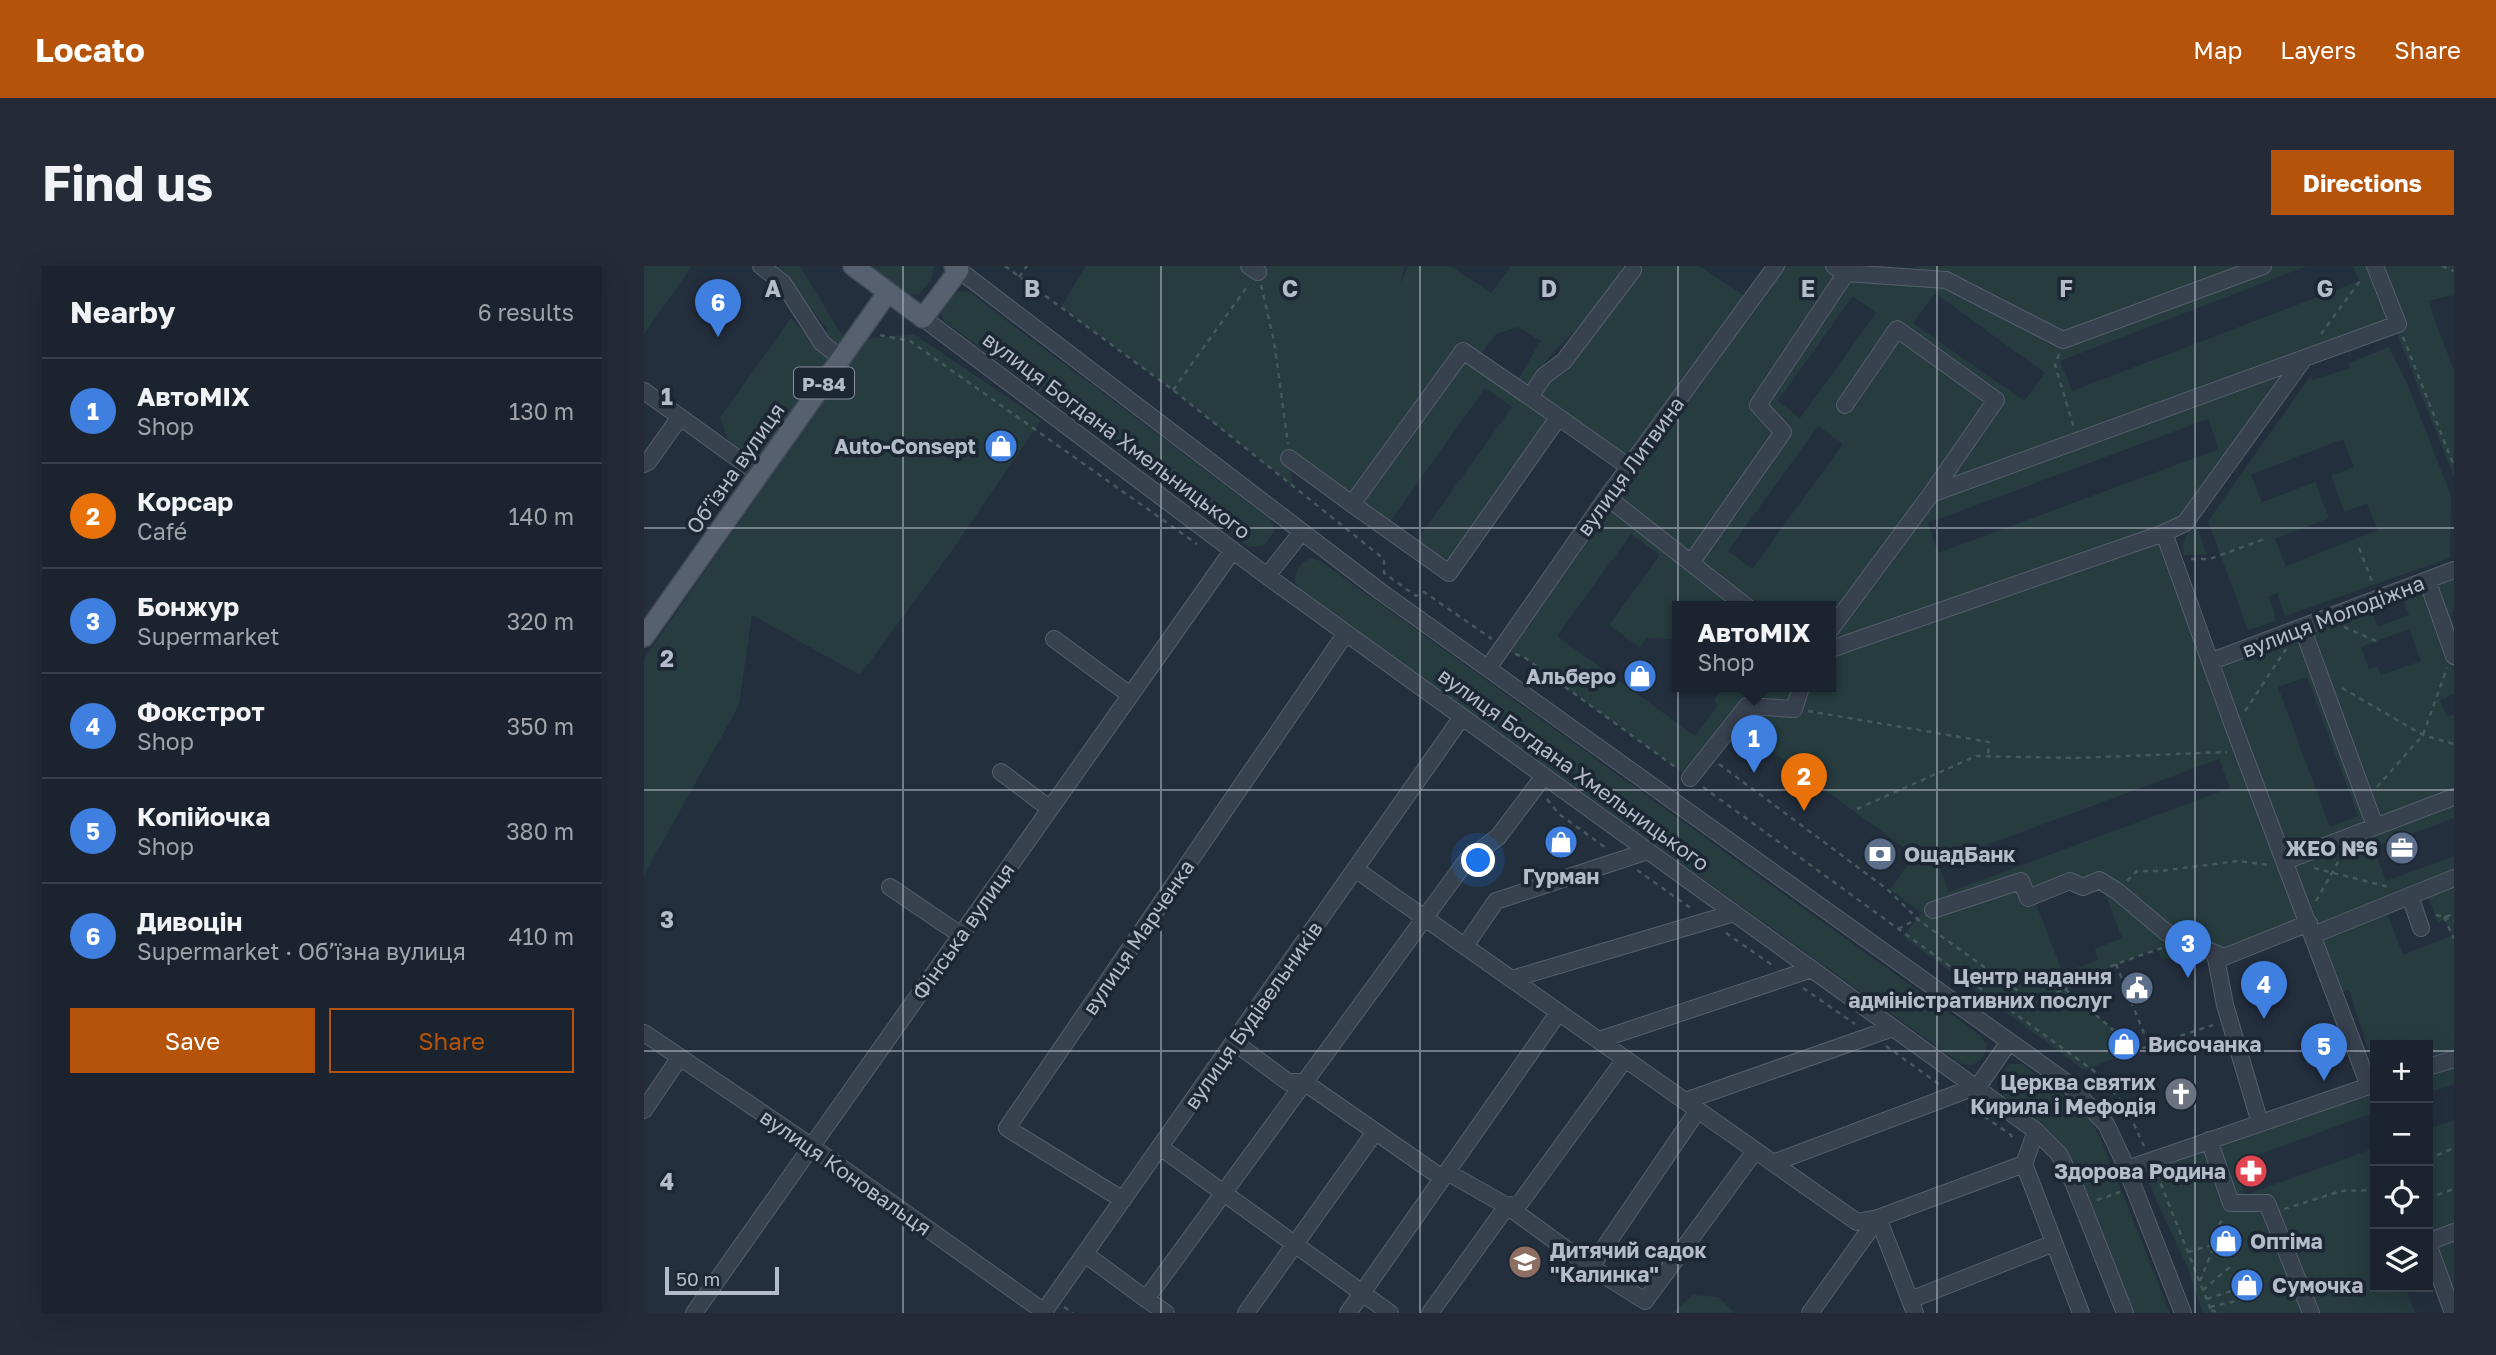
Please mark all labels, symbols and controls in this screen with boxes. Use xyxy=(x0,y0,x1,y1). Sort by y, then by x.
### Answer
text: Locato xyxy=(35,30,145,69)
text: Map xyxy=(2193,35,2242,64)
text: Layers xyxy=(2280,35,2356,64)
text: Share xyxy=(2394,35,2461,64)
button: Directions xyxy=(2271,150,2454,215)
text: Find us xyxy=(42,153,213,212)
text: A xyxy=(765,274,782,302)
text: B xyxy=(1024,274,1040,302)
text: C xyxy=(1282,274,1298,302)
text: D xyxy=(1541,274,1557,302)
text: E xyxy=(1801,274,1815,302)
text: F xyxy=(2059,274,2073,302)
text: G xyxy=(2317,274,2333,302)
pin: 6 xyxy=(695,279,741,337)
text: Nearby xyxy=(70,294,175,330)
text: 6 results xyxy=(478,298,574,326)
street label: вулиця Богдана Хмельницького xyxy=(978,326,1256,544)
road number: Р-84 xyxy=(794,368,854,398)
text: АвтоMIX xyxy=(137,381,250,412)
text: 1 xyxy=(661,382,673,410)
street label: вулиця Литвина xyxy=(1571,391,1689,541)
text: 1 xyxy=(87,397,99,425)
text: 130 m xyxy=(509,397,574,425)
street label: Обʼїзна вулиця xyxy=(680,398,790,538)
text: Shop xyxy=(137,412,194,440)
shop icon: Auto-Consept xyxy=(982,427,1020,465)
place label: Auto-Consept xyxy=(834,433,976,459)
text: Корсар xyxy=(137,486,233,517)
text: 2 xyxy=(86,502,100,530)
text: 140 m xyxy=(508,502,574,530)
text: Café xyxy=(137,517,187,545)
street label: вулиця Молодіжна xyxy=(2238,569,2428,663)
text: Бонжур xyxy=(137,591,239,622)
popup xyxy=(1672,601,1836,692)
text: 3 xyxy=(86,607,100,635)
text: 320 m xyxy=(507,607,574,635)
text: АвтоMIX xyxy=(1698,617,1810,648)
text: Supermarket xyxy=(137,622,280,650)
text: 2 xyxy=(660,644,674,672)
text: Shop xyxy=(1698,648,1754,676)
shop icon: Альберо xyxy=(1621,657,1659,695)
street label: вулиця Богдана Хмельницького xyxy=(1433,662,1715,876)
place label: Альберо xyxy=(1526,663,1616,689)
text: Фокстрот xyxy=(137,696,265,727)
text: 4 xyxy=(86,712,100,740)
text: 350 m xyxy=(507,712,574,740)
pin: 1 xyxy=(1731,715,1777,773)
text: Shop xyxy=(137,727,194,755)
pin: 2 xyxy=(1781,753,1827,811)
text: Копійочка xyxy=(137,801,270,832)
text: 5 xyxy=(86,817,100,845)
text: 380 m xyxy=(506,817,574,845)
shop icon: Гурман xyxy=(1542,823,1580,861)
office icon: ЖЕО №6 xyxy=(2383,829,2421,867)
text: Shop xyxy=(137,832,194,860)
bank icon: ОщадБанк xyxy=(1861,835,1899,873)
place label: ЖЕО №6 xyxy=(2286,835,2378,861)
place label: ОщадБанк xyxy=(1904,841,2016,867)
your location xyxy=(1461,843,1495,877)
street label: вулиця Марченка xyxy=(1076,854,1200,1020)
street label: Фінська вулиця xyxy=(906,858,1020,1004)
place label: Гурман xyxy=(1523,863,1599,889)
text: 3 xyxy=(660,905,674,933)
text: Дивоцін xyxy=(137,906,242,937)
street label: вулиця Будівельників xyxy=(1178,916,1328,1114)
pin: 3 xyxy=(2165,920,2211,978)
text: 6 xyxy=(86,922,100,950)
text: 410 m xyxy=(508,922,574,950)
text: Supermarket · Обʼїзна вулиця xyxy=(137,937,466,965)
pin: 4 xyxy=(2241,961,2287,1019)
place label: Центр надання адміністративних послуг xyxy=(1848,963,2112,1013)
public building icon: Центр надання адміністративних послуг xyxy=(2118,969,2156,1007)
button: Save xyxy=(70,1008,315,1073)
button: Share xyxy=(329,1008,574,1073)
pin: 5 xyxy=(2301,1023,2347,1081)
shop icon: Височанка xyxy=(2105,1025,2143,1063)
place label: Височанка xyxy=(2148,1031,2262,1057)
map controls xyxy=(2370,1040,2433,1292)
button: + xyxy=(2370,1040,2433,1103)
place label: Церква святих Кирила і Мефодія xyxy=(1970,1069,2156,1119)
church icon: Церква святих Кирила і Мефодія xyxy=(2162,1075,2200,1113)
street label: вулиця Коновальця xyxy=(755,1103,937,1241)
button: − xyxy=(2370,1103,2433,1166)
pharmacy icon: Здорова Родина xyxy=(2232,1152,2270,1190)
place label: Здорова Родина xyxy=(2054,1158,2226,1184)
button: locate xyxy=(2370,1166,2433,1229)
text: 4 xyxy=(660,1167,674,1195)
shop icon: Оптіма xyxy=(2207,1222,2245,1260)
place label: Оптіма xyxy=(2250,1228,2323,1254)
button: layers xyxy=(2370,1229,2433,1292)
place label: Дитячий садок "Калинка" xyxy=(1550,1237,1707,1287)
school or university icon: Дитячий садок "Калинка" xyxy=(1506,1243,1544,1281)
scale bar xyxy=(665,1264,779,1296)
shop icon: Сумочка xyxy=(2228,1266,2266,1304)
text: 50 m xyxy=(676,1267,720,1290)
place label: Сумочка xyxy=(2272,1272,2363,1298)

